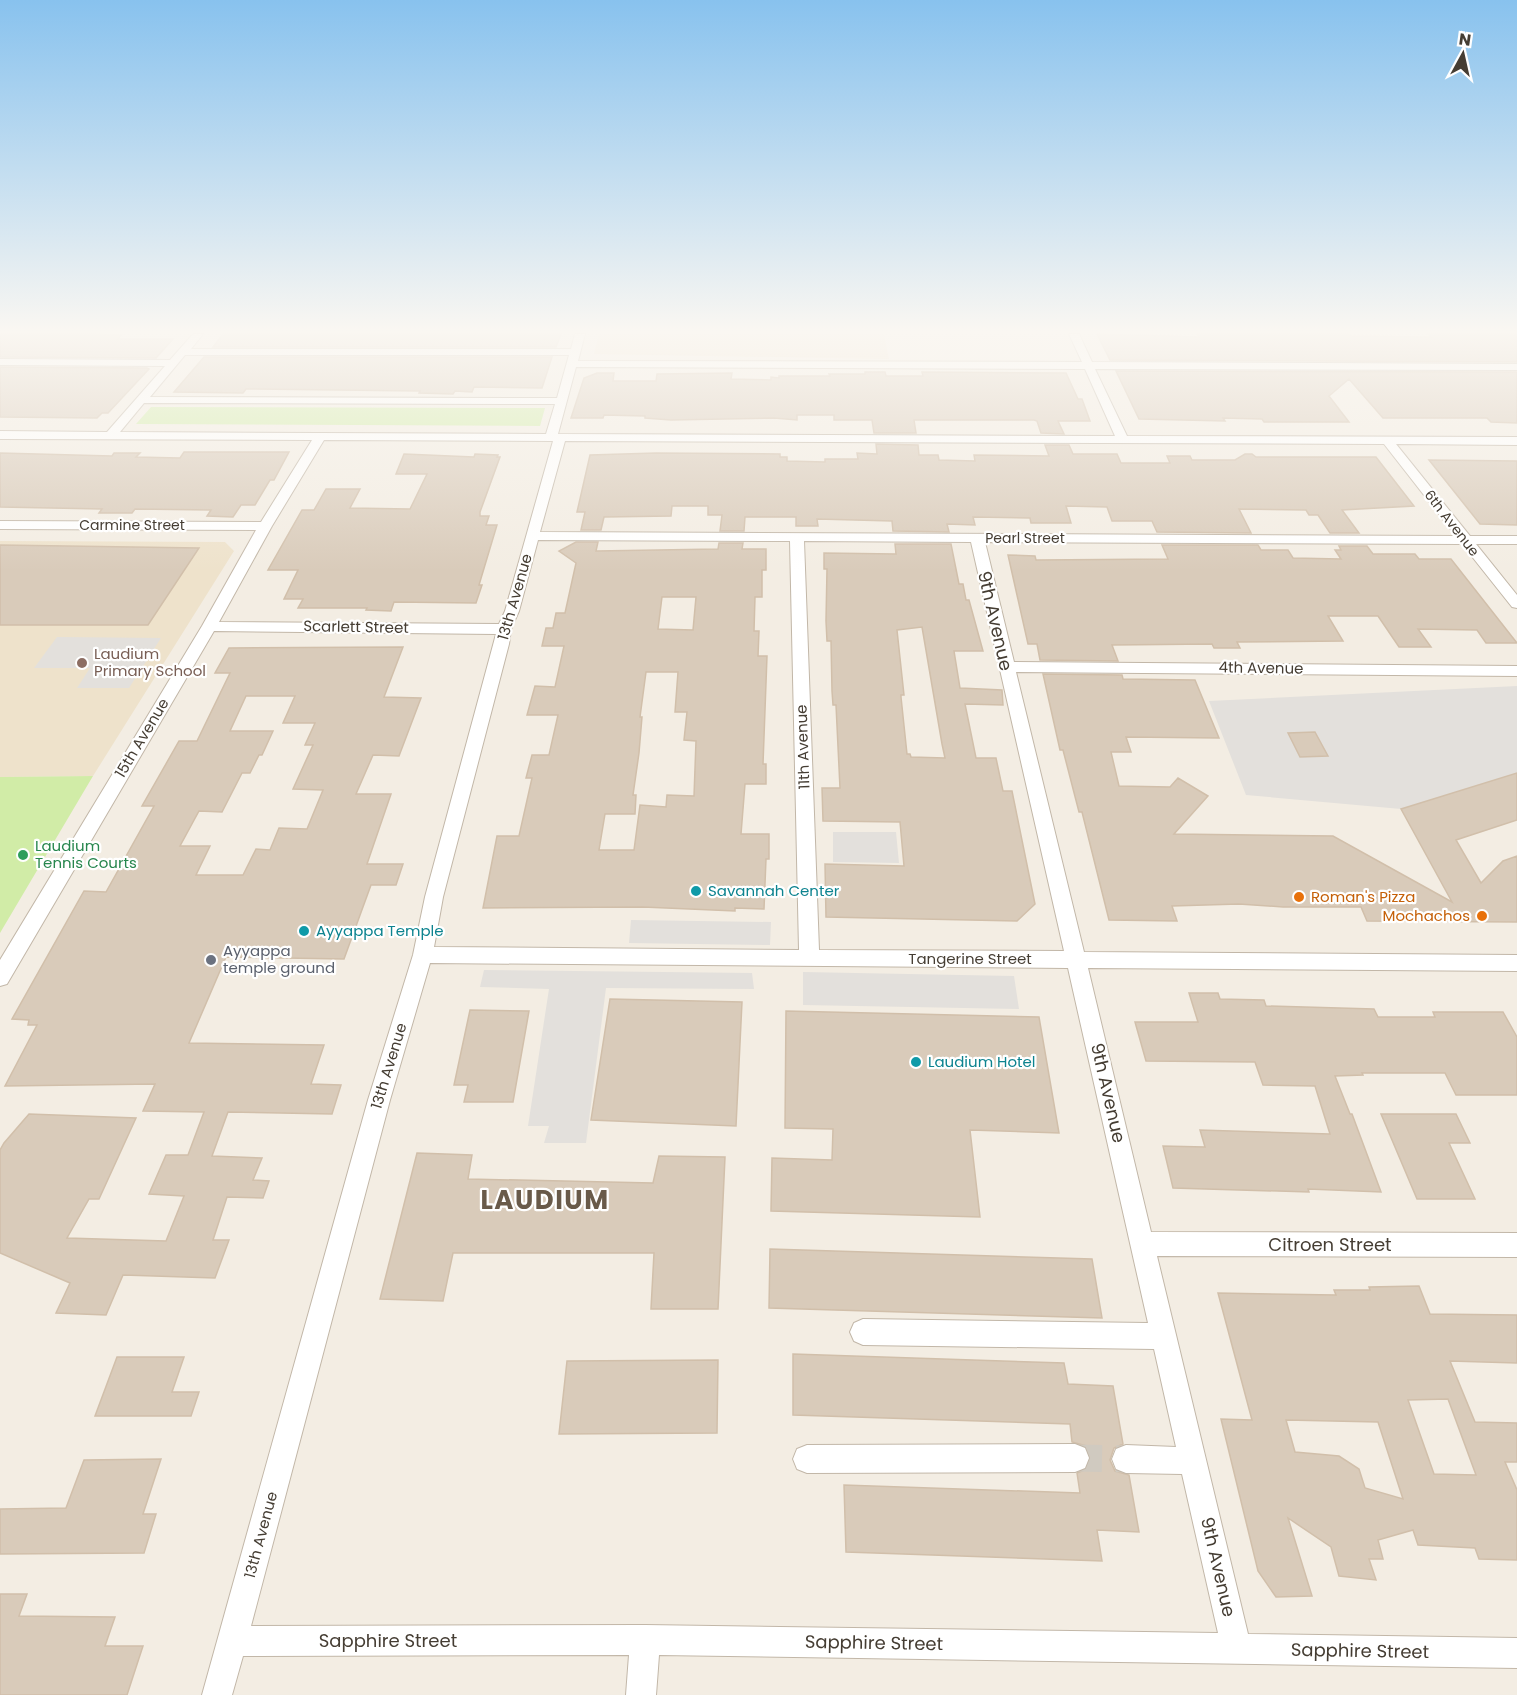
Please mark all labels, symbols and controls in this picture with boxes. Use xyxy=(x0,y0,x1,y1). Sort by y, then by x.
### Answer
north arrow xyxy=(1433,24,1493,84)
text: N xyxy=(1457,27,1473,52)
street label: 6th Avenue xyxy=(1420,486,1484,561)
street label: Carmine Street xyxy=(79,515,185,535)
street label: Pearl Street xyxy=(985,528,1065,548)
street label: 13th Avenue xyxy=(492,551,537,643)
street label: 9th Avenue xyxy=(972,568,1019,673)
street label: Scarlett Street xyxy=(303,615,409,638)
place label: Laudium Primary School xyxy=(94,643,206,681)
marker: Laudium Primary School xyxy=(75,656,89,670)
street label: 4th Avenue xyxy=(1218,656,1304,679)
street label: 15th Avenue xyxy=(109,694,174,782)
street label: 11th Avenue xyxy=(791,704,814,790)
place label: Laudium Tennis Courts xyxy=(35,835,137,873)
marker: Laudium Tennis Courts xyxy=(16,848,30,862)
place label: Savannah Center xyxy=(708,880,840,901)
marker: Savannah Center xyxy=(689,884,703,898)
place label: Roman's Pizza xyxy=(1311,886,1415,907)
marker: Roman's Pizza xyxy=(1292,890,1306,904)
place label: Mochachos xyxy=(1383,905,1470,926)
marker: Mochachos xyxy=(1475,909,1489,923)
place label: Ayyappa Temple xyxy=(316,920,444,941)
marker: Ayyappa Temple xyxy=(297,924,311,938)
place label: Ayyappa temple ground xyxy=(223,940,335,978)
street label: Tangerine Street xyxy=(908,948,1032,969)
marker: Ayyappa temple ground xyxy=(204,953,218,967)
street label: 13th Avenue xyxy=(365,1020,412,1111)
street label: 9th Avenue xyxy=(1085,1040,1132,1145)
place label: Laudium Hotel xyxy=(928,1051,1036,1072)
marker: Laudium Hotel xyxy=(909,1055,923,1069)
district label: LAUDIUM xyxy=(480,1182,610,1218)
street label: Citroen Street xyxy=(1268,1232,1392,1257)
street label: 13th Avenue xyxy=(239,1489,282,1581)
street label: 9th Avenue xyxy=(1195,1514,1242,1619)
street label: Sapphire Street xyxy=(319,1628,457,1653)
street label: Sapphire Street xyxy=(805,1629,943,1656)
street label: Sapphire Street xyxy=(1291,1637,1429,1664)

